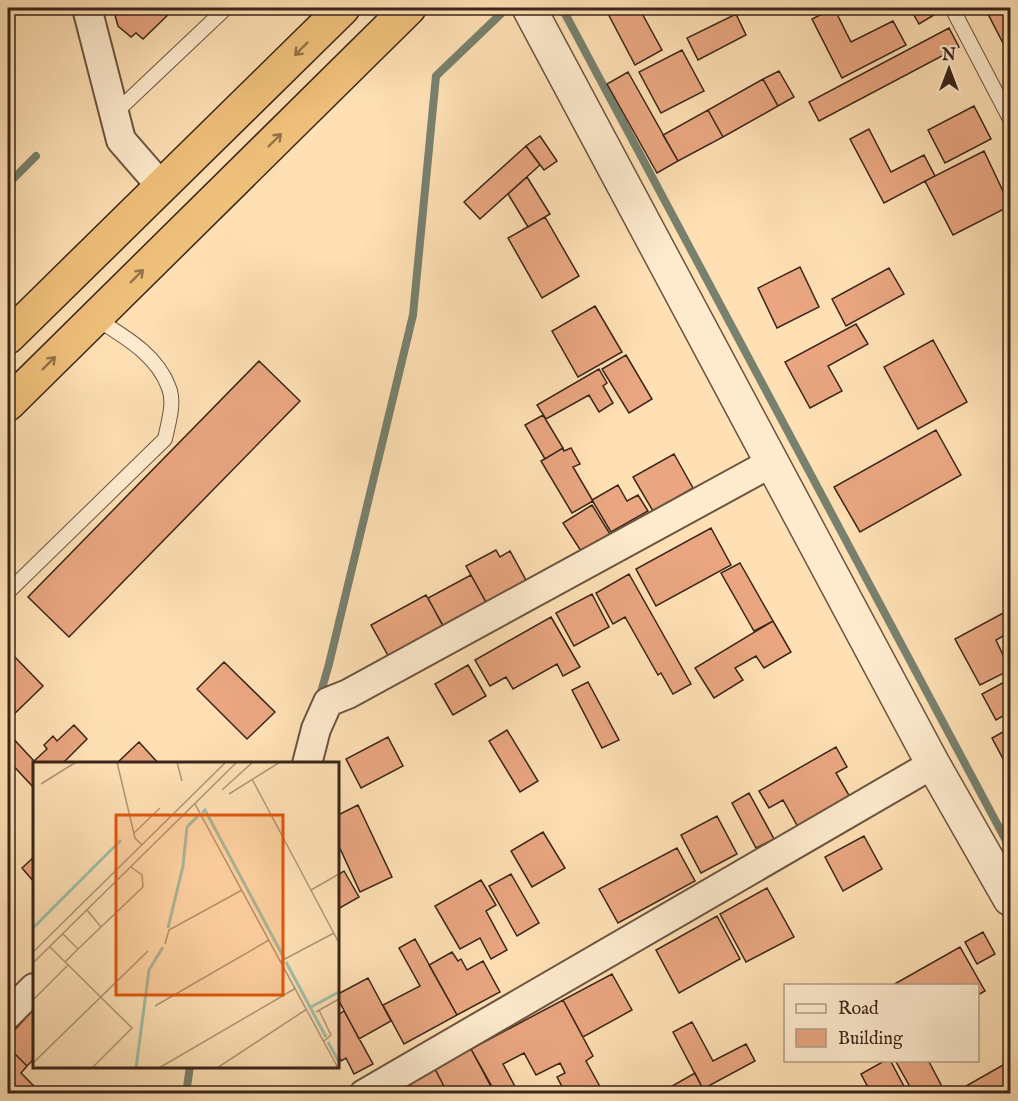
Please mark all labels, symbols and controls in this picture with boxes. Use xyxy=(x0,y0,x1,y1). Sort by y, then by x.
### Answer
north arrow xyxy=(919,39,979,99)
one-way arrow xyxy=(293,41,308,56)
text: N xyxy=(941,46,956,66)
one-way arrow xyxy=(268,132,283,147)
one-way arrow xyxy=(129,269,144,284)
one-way arrow xyxy=(42,355,57,370)
inset map xyxy=(33,762,339,1068)
legend xyxy=(784,984,979,1062)
text: Road xyxy=(838,998,879,1021)
text: Building xyxy=(838,1028,903,1051)

